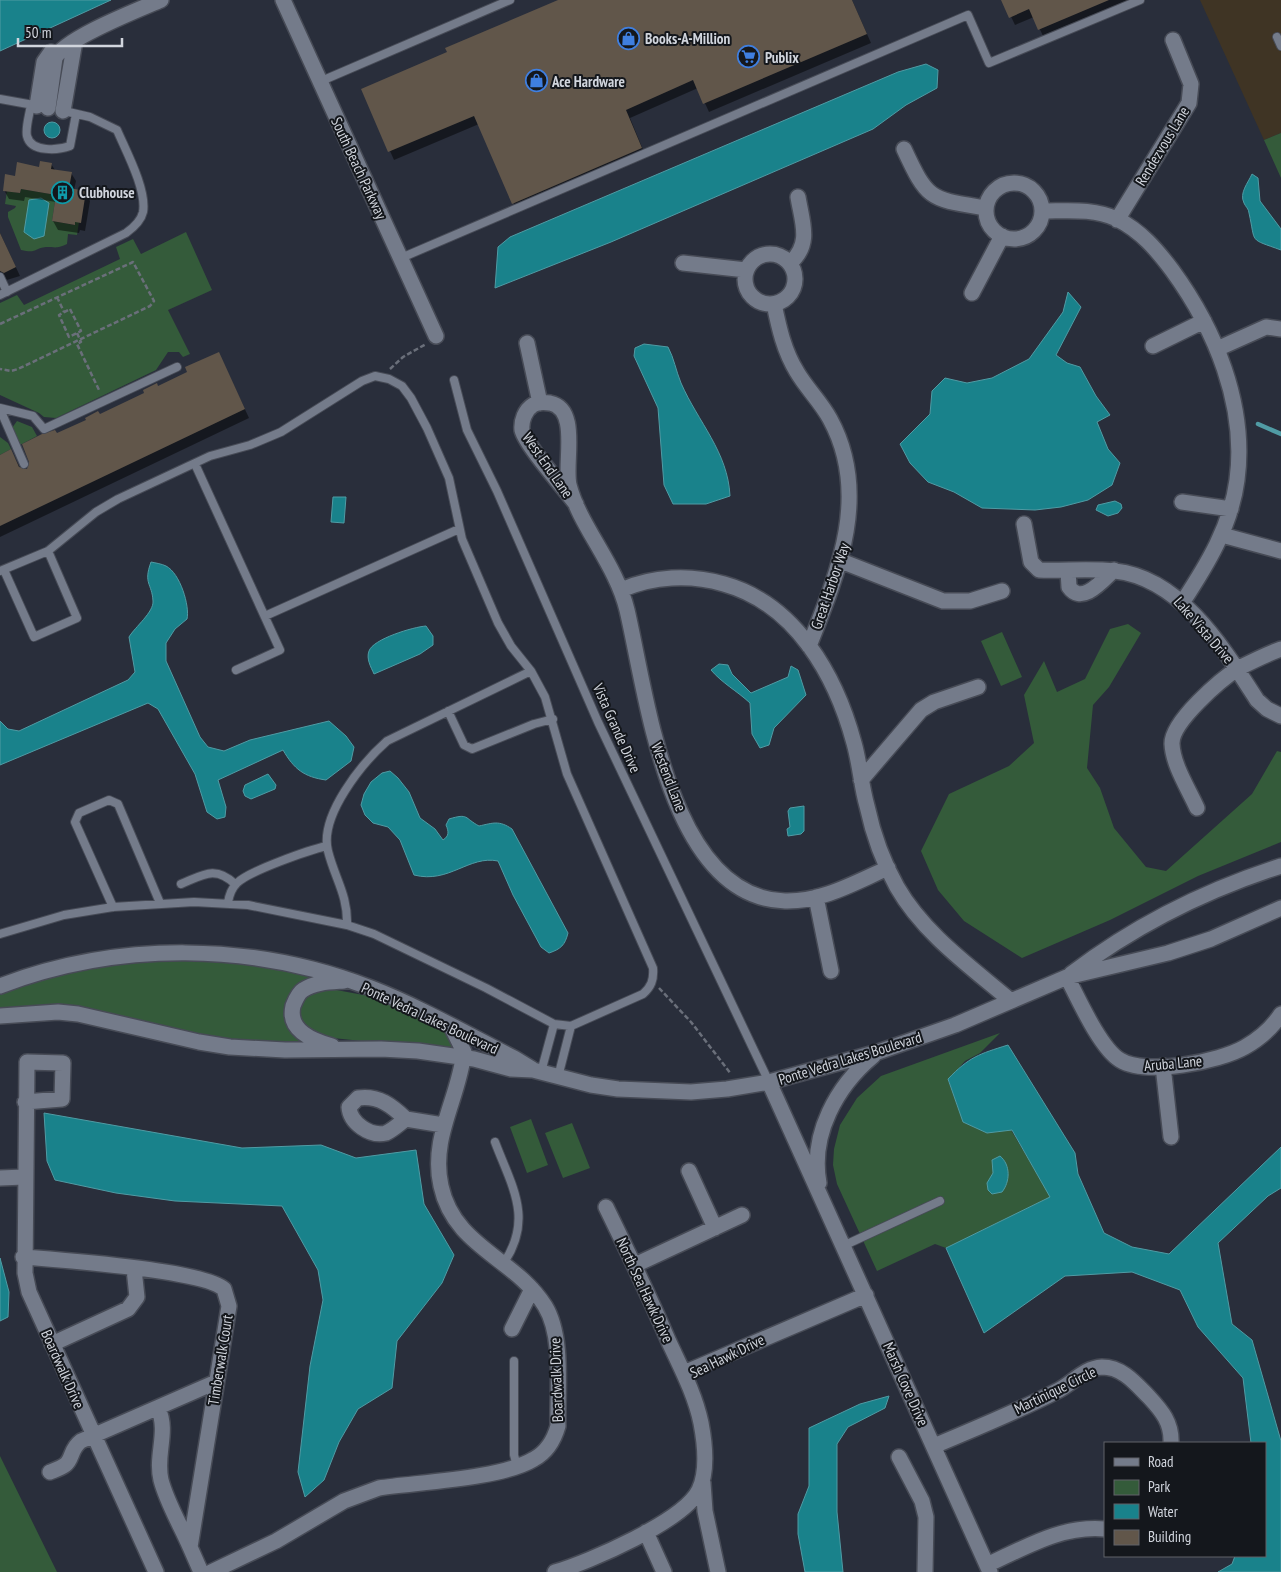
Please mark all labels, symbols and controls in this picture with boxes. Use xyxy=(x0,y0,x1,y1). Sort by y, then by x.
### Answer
scale bar xyxy=(18,15,121,47)
text: 50 m xyxy=(25,23,51,42)
shop icon: Books-A-Million xyxy=(617,26,641,50)
place label: Books-A-Million xyxy=(645,29,730,48)
supermarket icon: Publix xyxy=(737,45,761,69)
place label: Publix xyxy=(765,48,799,67)
shop icon: Ace Hardware xyxy=(524,69,548,93)
place label: Ace Hardware xyxy=(551,72,625,91)
street label: Rendezvous Lane xyxy=(1131,103,1193,189)
street label: South Beach Parkway xyxy=(327,114,391,222)
building icon: Clubhouse xyxy=(51,180,75,204)
place label: Clubhouse xyxy=(79,183,135,202)
street label: West End Lane xyxy=(519,429,577,501)
street label: Great Harbor Way xyxy=(806,540,854,632)
street label: Lake Vista Drive xyxy=(1170,593,1238,667)
street label: Vista Grande Drive xyxy=(588,679,645,776)
street label: Westend Lane xyxy=(647,740,691,814)
street label: Ponte Vedra Lakes Boulevard xyxy=(359,978,501,1058)
street label: Ponte Vedra Lakes Boulevard xyxy=(776,1027,924,1089)
street label: Aruba Lane xyxy=(1143,1051,1203,1075)
street label: North Sea Hawk Drive xyxy=(612,1235,678,1345)
street label: Timberwalk Court xyxy=(203,1313,237,1407)
street label: Boardwalk Drive xyxy=(37,1327,89,1411)
street label: Sea Hawk Drive xyxy=(687,1330,767,1382)
street label: Boardwalk Drive xyxy=(545,1337,567,1423)
street label: Marsh Cove Drive xyxy=(879,1339,933,1429)
street label: Martinique Circle xyxy=(1011,1362,1099,1418)
legend xyxy=(1104,1442,1266,1557)
text: Road xyxy=(1148,1452,1174,1471)
text: Park xyxy=(1148,1477,1170,1496)
text: Water xyxy=(1148,1502,1179,1521)
text: Building xyxy=(1148,1527,1191,1546)

